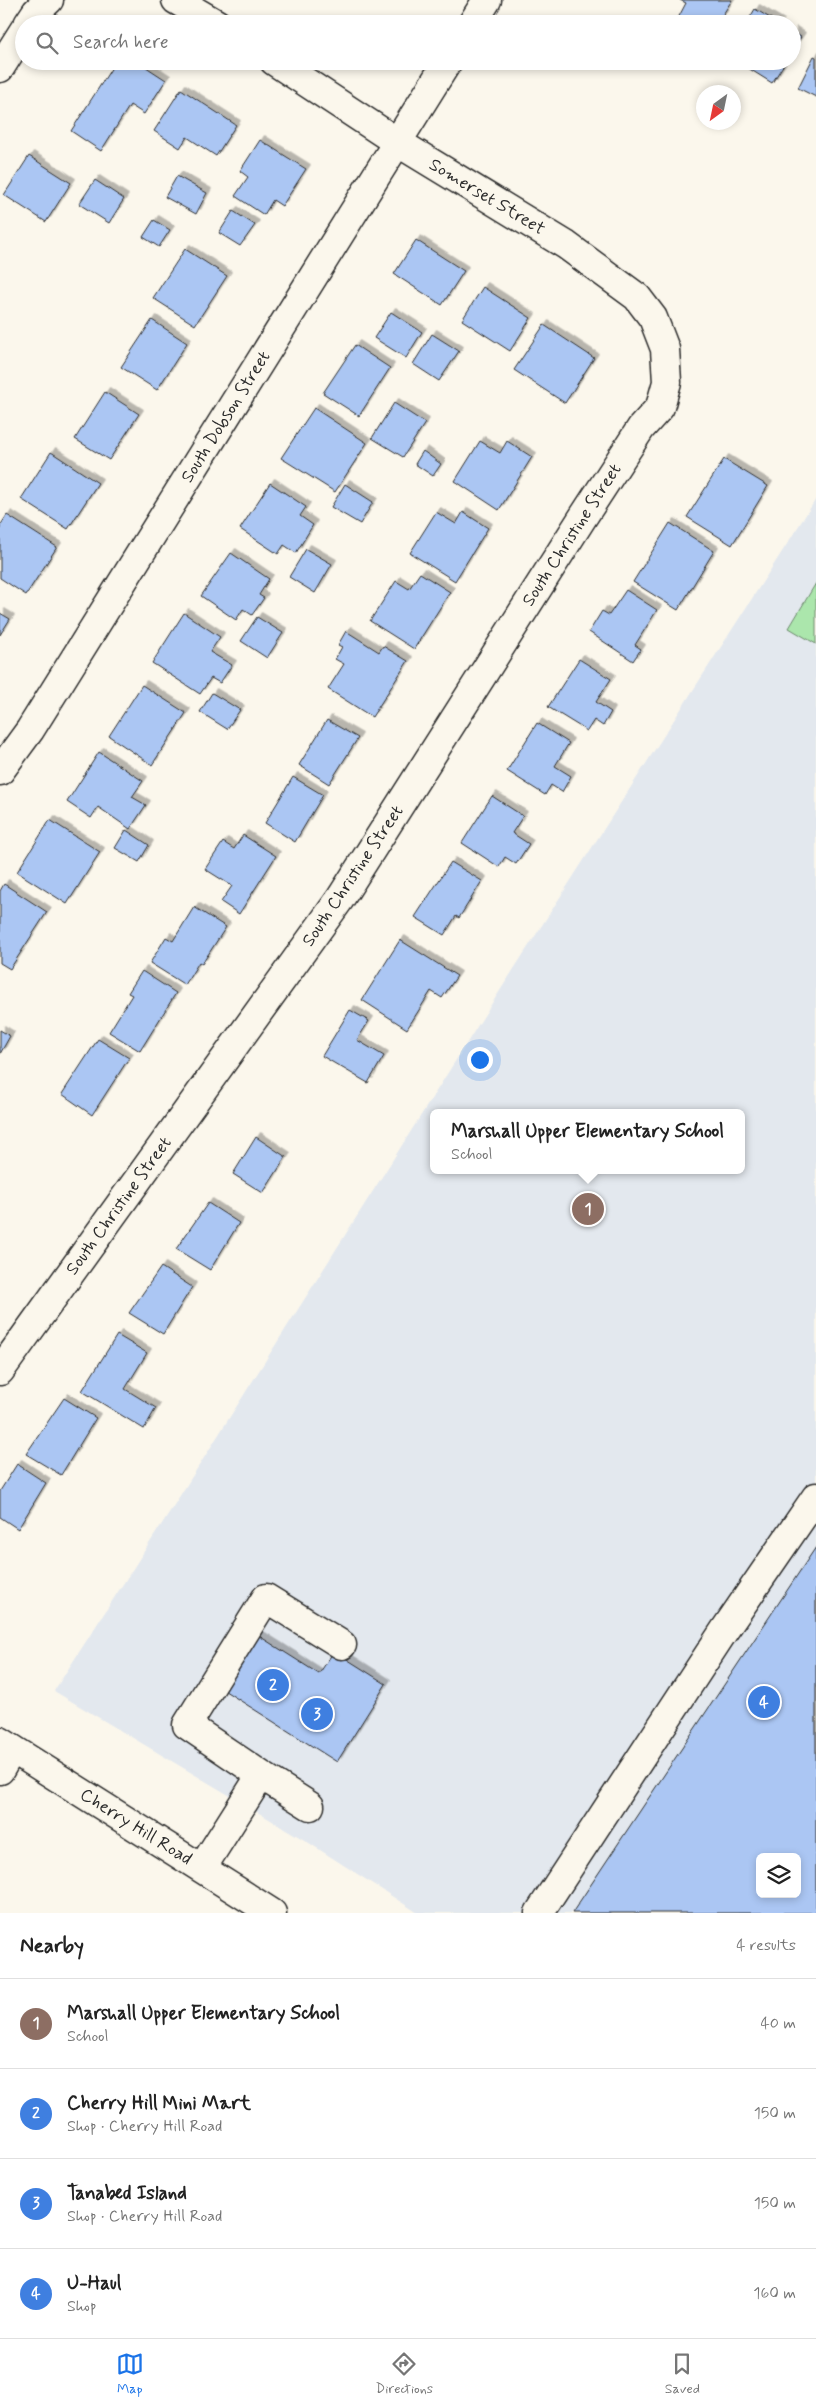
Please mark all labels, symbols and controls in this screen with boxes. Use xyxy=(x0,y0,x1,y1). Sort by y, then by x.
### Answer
search box xyxy=(15,15,801,70)
icon: search xyxy=(33,29,61,57)
text: Search here xyxy=(73,30,169,55)
north arrow xyxy=(696,85,741,130)
street label: Somerset Street xyxy=(424,153,550,241)
street label: South Dobson Street xyxy=(176,346,276,488)
street label: South Christine Street xyxy=(517,459,627,611)
street label: South Christine Street xyxy=(297,800,409,951)
your location xyxy=(467,1047,493,1073)
popup xyxy=(430,1109,745,1174)
text: Marshall Upper Elementary School xyxy=(451,1119,724,1144)
street label: South Christine Street xyxy=(61,1132,178,1280)
text: School xyxy=(451,1144,492,1165)
pin: 1 xyxy=(572,1190,604,1228)
pin: 2 xyxy=(257,1666,289,1704)
pin: 4 xyxy=(748,1683,780,1721)
pin: 3 xyxy=(301,1695,333,1733)
street label: Cherry Hill Road xyxy=(75,1783,197,1871)
map controls xyxy=(756,1853,801,1898)
button: layers xyxy=(756,1853,801,1898)
text: Nearby xyxy=(20,1932,84,1960)
text: 4 results xyxy=(736,1935,796,1956)
text: Marshall Upper Elementary School xyxy=(67,2001,340,2026)
text: 1 xyxy=(32,2013,40,2034)
text: 40 m xyxy=(760,2013,796,2034)
text: School xyxy=(67,2026,108,2047)
text: Cherry Hill Mini Mart xyxy=(67,2091,251,2116)
text: 2 xyxy=(32,2103,40,2124)
text: 150 m xyxy=(754,2103,796,2124)
text: Shop · Cherry Hill Road xyxy=(67,2116,222,2137)
text: Tanabed Island xyxy=(67,2181,187,2206)
text: 3 xyxy=(32,2193,40,2214)
text: 150 m xyxy=(754,2193,796,2214)
text: Shop · Cherry Hill Road xyxy=(67,2206,222,2227)
text: U-Haul xyxy=(67,2271,121,2296)
text: 4 xyxy=(31,2283,41,2304)
text: 160 m xyxy=(753,2283,796,2304)
text: Shop xyxy=(67,2296,96,2317)
tab: Map xyxy=(116,2350,144,2398)
tab: Directions xyxy=(376,2350,433,2398)
tab: Saved xyxy=(665,2350,700,2398)

